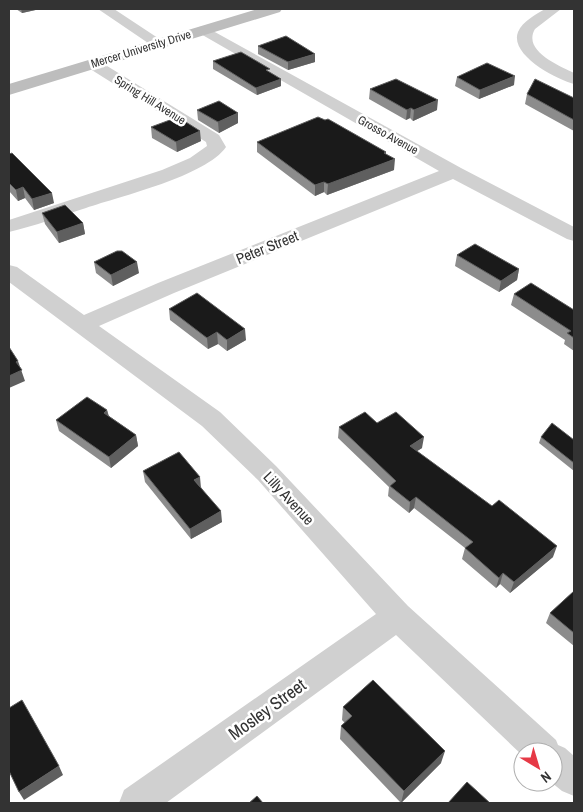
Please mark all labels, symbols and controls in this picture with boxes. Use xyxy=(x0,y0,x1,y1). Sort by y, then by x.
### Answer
street label: Mercer University Drive xyxy=(89,26,193,72)
street label: Spring Hill Avenue xyxy=(111,72,189,128)
street label: Grosso Avenue xyxy=(355,112,421,158)
street label: Peter Street xyxy=(233,225,302,269)
street label: Lilly Avenue xyxy=(259,467,319,529)
street label: Mosley Street xyxy=(223,672,311,746)
north arrow xyxy=(513,742,563,792)
text: N xyxy=(537,768,555,787)

